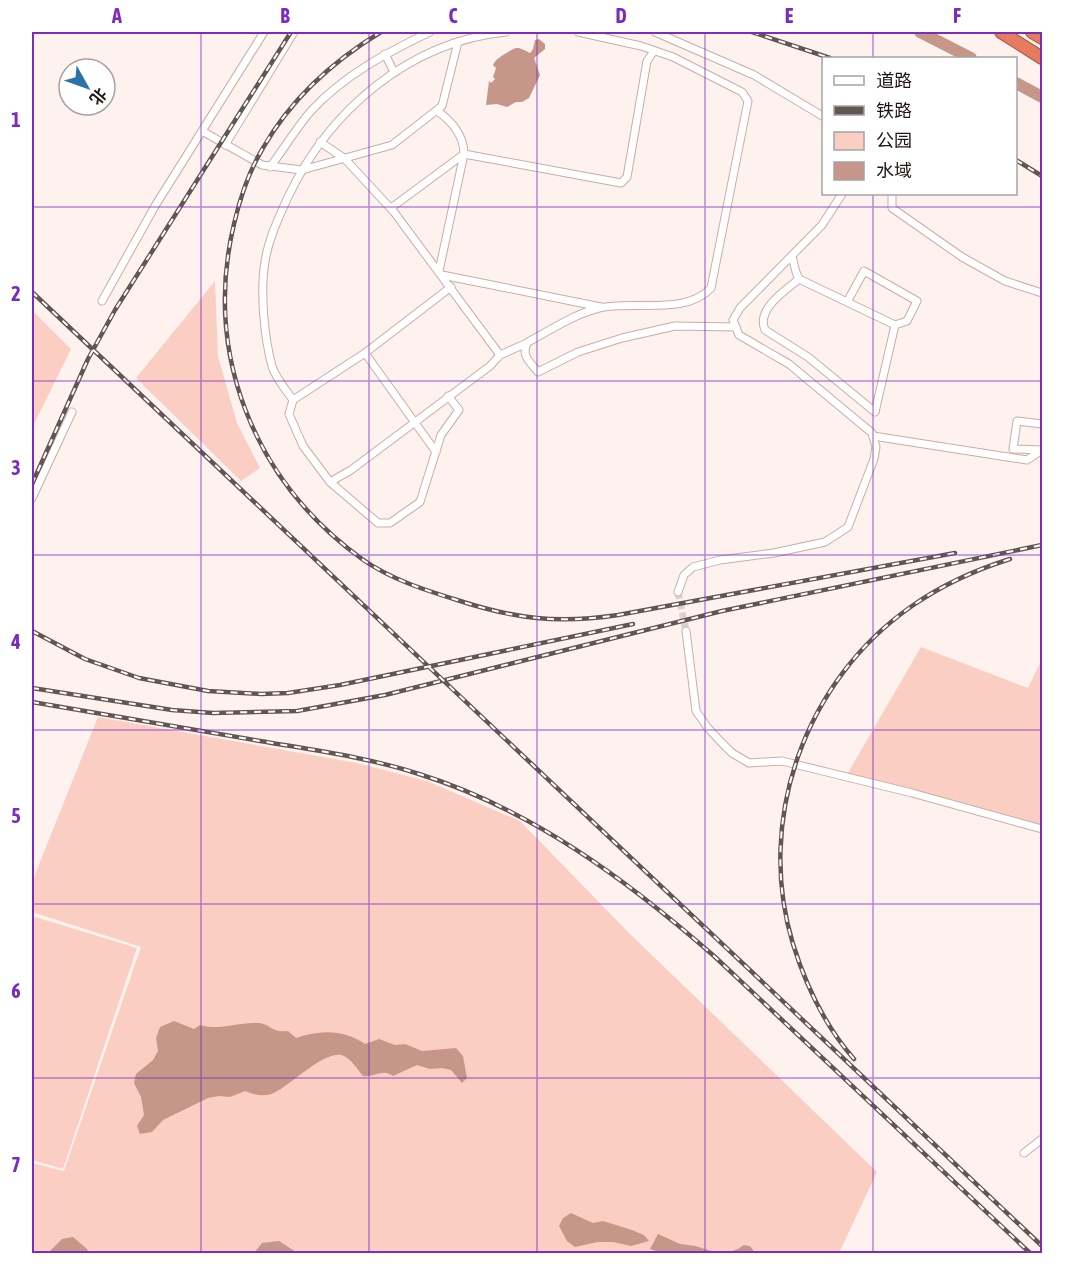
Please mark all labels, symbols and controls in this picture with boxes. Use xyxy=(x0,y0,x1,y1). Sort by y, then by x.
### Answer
text: A xyxy=(111,4,122,27)
text: B xyxy=(280,4,290,27)
text: C xyxy=(449,4,458,27)
text: D xyxy=(615,4,627,27)
text: E xyxy=(785,4,794,27)
text: F xyxy=(953,4,961,27)
north arrow xyxy=(57,57,117,117)
legend xyxy=(822,57,1017,195)
text: 道路 xyxy=(876,70,912,91)
text: 北 xyxy=(86,85,111,109)
text: 铁路 xyxy=(876,100,912,121)
text: 1 xyxy=(11,108,21,131)
text: 公园 xyxy=(876,130,912,151)
text: 水域 xyxy=(876,160,912,181)
text: 2 xyxy=(11,282,21,305)
text: 3 xyxy=(11,456,21,479)
text: 4 xyxy=(10,630,21,653)
text: 5 xyxy=(11,804,21,827)
text: 6 xyxy=(11,979,21,1002)
text: 7 xyxy=(11,1153,21,1176)

